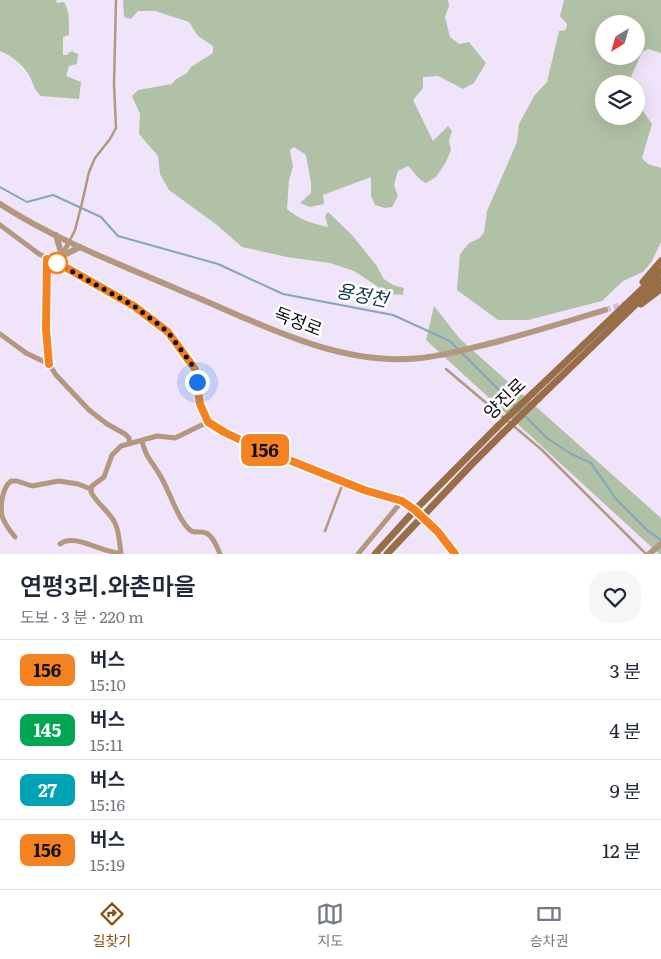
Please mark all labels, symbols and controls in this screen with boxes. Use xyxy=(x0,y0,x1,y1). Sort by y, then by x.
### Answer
north arrow xyxy=(595,15,645,65)
map controls xyxy=(595,15,645,125)
button: layers xyxy=(595,75,645,125)
unlabelled marker xyxy=(46,252,68,274)
water label: 용정천 xyxy=(334,275,392,313)
street label: 독정로 xyxy=(271,299,327,342)
your location xyxy=(185,370,210,395)
street label: 양진로 xyxy=(477,371,531,425)
line badge: 156 xyxy=(236,434,294,466)
text: 156 xyxy=(251,436,279,463)
text: 연평3리.와촌마을 xyxy=(20,567,196,602)
button: heart xyxy=(589,571,641,623)
text: 도보 · 3 분 · 220 m xyxy=(20,604,144,628)
text: 버스 xyxy=(90,644,125,672)
text: 156 xyxy=(34,656,61,683)
text: 3 분 xyxy=(609,656,641,684)
text: 15:10 xyxy=(90,672,126,696)
text: 버스 xyxy=(90,704,125,732)
text: 145 xyxy=(34,716,61,743)
text: 4 분 xyxy=(609,716,641,744)
text: 15:11 xyxy=(90,732,123,756)
text: 버스 xyxy=(90,764,125,792)
text: 27 xyxy=(38,776,57,803)
text: 9 분 xyxy=(610,776,641,804)
text: 15:16 xyxy=(90,792,125,816)
text: 버스 xyxy=(90,824,125,852)
text: 156 xyxy=(34,836,61,863)
text: 12 분 xyxy=(602,836,641,864)
text: 15:19 xyxy=(90,852,125,876)
tab: 길찾기 xyxy=(93,900,131,950)
tab: 지도 xyxy=(316,900,344,950)
tab: 승차권 xyxy=(530,900,568,950)

